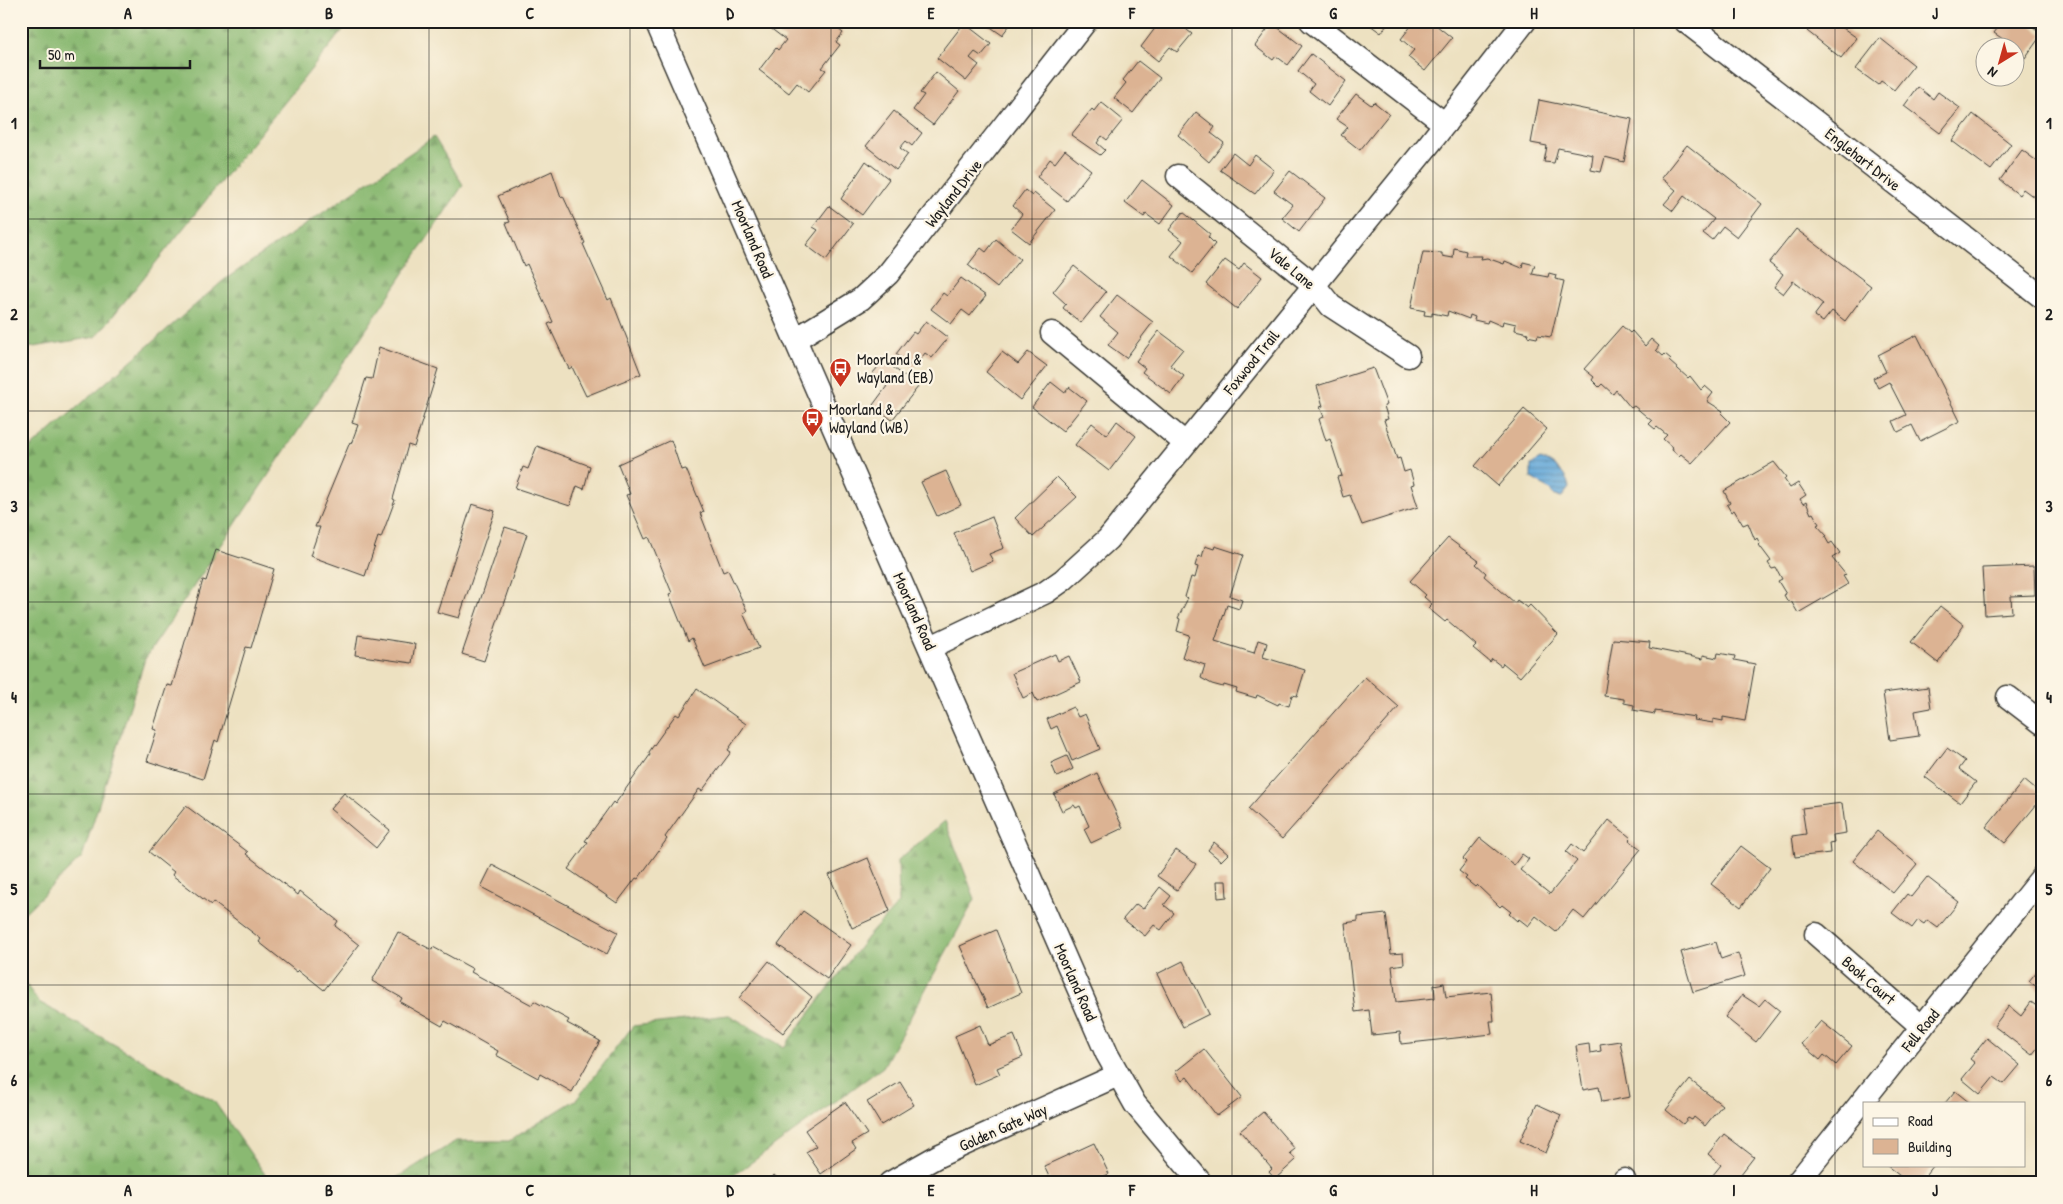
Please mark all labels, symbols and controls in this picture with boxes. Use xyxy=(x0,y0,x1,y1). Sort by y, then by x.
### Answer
text: A xyxy=(124,2,132,24)
text: B xyxy=(325,2,333,24)
text: C xyxy=(526,2,535,24)
text: D xyxy=(726,2,734,24)
text: E xyxy=(927,2,935,24)
text: F xyxy=(1128,2,1136,24)
text: G xyxy=(1329,2,1337,24)
text: H xyxy=(1530,2,1538,24)
text: I xyxy=(1732,2,1736,24)
text: J xyxy=(1932,2,1938,24)
scale bar xyxy=(40,38,190,70)
north arrow xyxy=(1976,38,2026,88)
text: 50 m xyxy=(48,44,75,65)
text: N xyxy=(1983,63,2001,83)
text: 1 xyxy=(11,112,17,134)
text: 1 xyxy=(2046,112,2052,134)
street label: Englehart Drive xyxy=(1821,122,1906,196)
street label: Wayland Drive xyxy=(919,154,987,232)
street label: Moorland Road xyxy=(727,197,779,281)
street label: Vale Lane xyxy=(1264,242,1321,295)
text: 2 xyxy=(10,303,18,325)
text: 2 xyxy=(2045,303,2053,325)
street label: Foxwood Trail xyxy=(1217,324,1284,400)
place label: Moorland & Wayland (EB) xyxy=(857,348,934,388)
bus stop icon: Moorland & Wayland (EB) xyxy=(829,356,853,387)
place label: Moorland & Wayland (WB) xyxy=(829,398,909,438)
bus stop icon: Moorland & Wayland (WB) xyxy=(801,406,825,437)
text: 3 xyxy=(10,495,18,517)
text: 3 xyxy=(2045,495,2053,517)
street label: Moorland Road xyxy=(888,569,942,653)
text: 4 xyxy=(11,686,17,708)
text: 4 xyxy=(2046,686,2052,708)
text: 5 xyxy=(11,878,18,900)
text: 5 xyxy=(2046,878,2053,900)
street label: Moorland Road xyxy=(1049,940,1103,1024)
street label: Book Court xyxy=(1837,951,1901,1010)
street label: Fell Road xyxy=(1895,1004,1944,1057)
text: 6 xyxy=(11,1069,18,1091)
text: 6 xyxy=(2046,1069,2053,1091)
street label: Golden Gate Way xyxy=(955,1098,1051,1156)
legend xyxy=(1863,1102,2026,1166)
text: Road xyxy=(1908,1110,1933,1131)
text: Building xyxy=(1908,1136,1952,1157)
text: A xyxy=(124,1179,132,1201)
text: B xyxy=(325,1179,333,1201)
text: C xyxy=(526,1179,535,1201)
text: D xyxy=(726,1179,734,1201)
text: E xyxy=(927,1179,935,1201)
text: F xyxy=(1128,1179,1136,1201)
text: G xyxy=(1329,1179,1337,1201)
text: H xyxy=(1530,1179,1538,1201)
text: I xyxy=(1732,1179,1736,1201)
text: J xyxy=(1932,1179,1938,1201)

